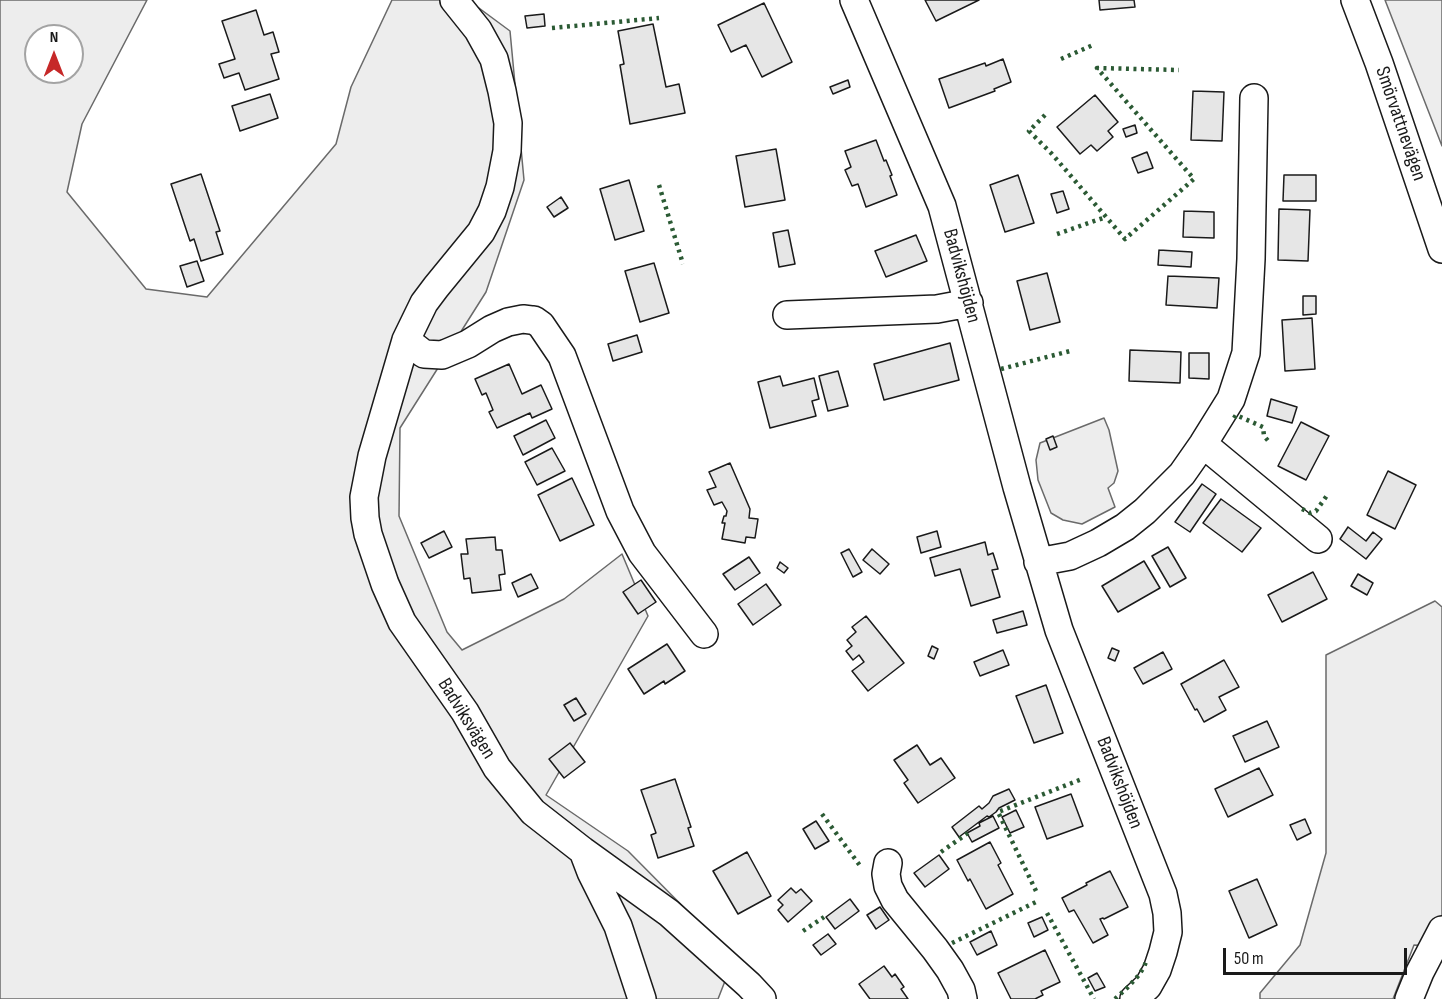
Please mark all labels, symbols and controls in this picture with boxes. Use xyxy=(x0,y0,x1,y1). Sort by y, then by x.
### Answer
north arrow xyxy=(24,24,84,84)
text: N xyxy=(50,28,58,47)
street label: Smörvattnevägen xyxy=(1369,64,1431,184)
street label: Badvikshöjden xyxy=(937,226,985,326)
street label: Badviksvägen xyxy=(432,674,500,764)
street label: Badvikshöjden xyxy=(1091,734,1147,832)
scale bar xyxy=(1226,936,1410,974)
text: 50 m xyxy=(1234,948,1264,969)

